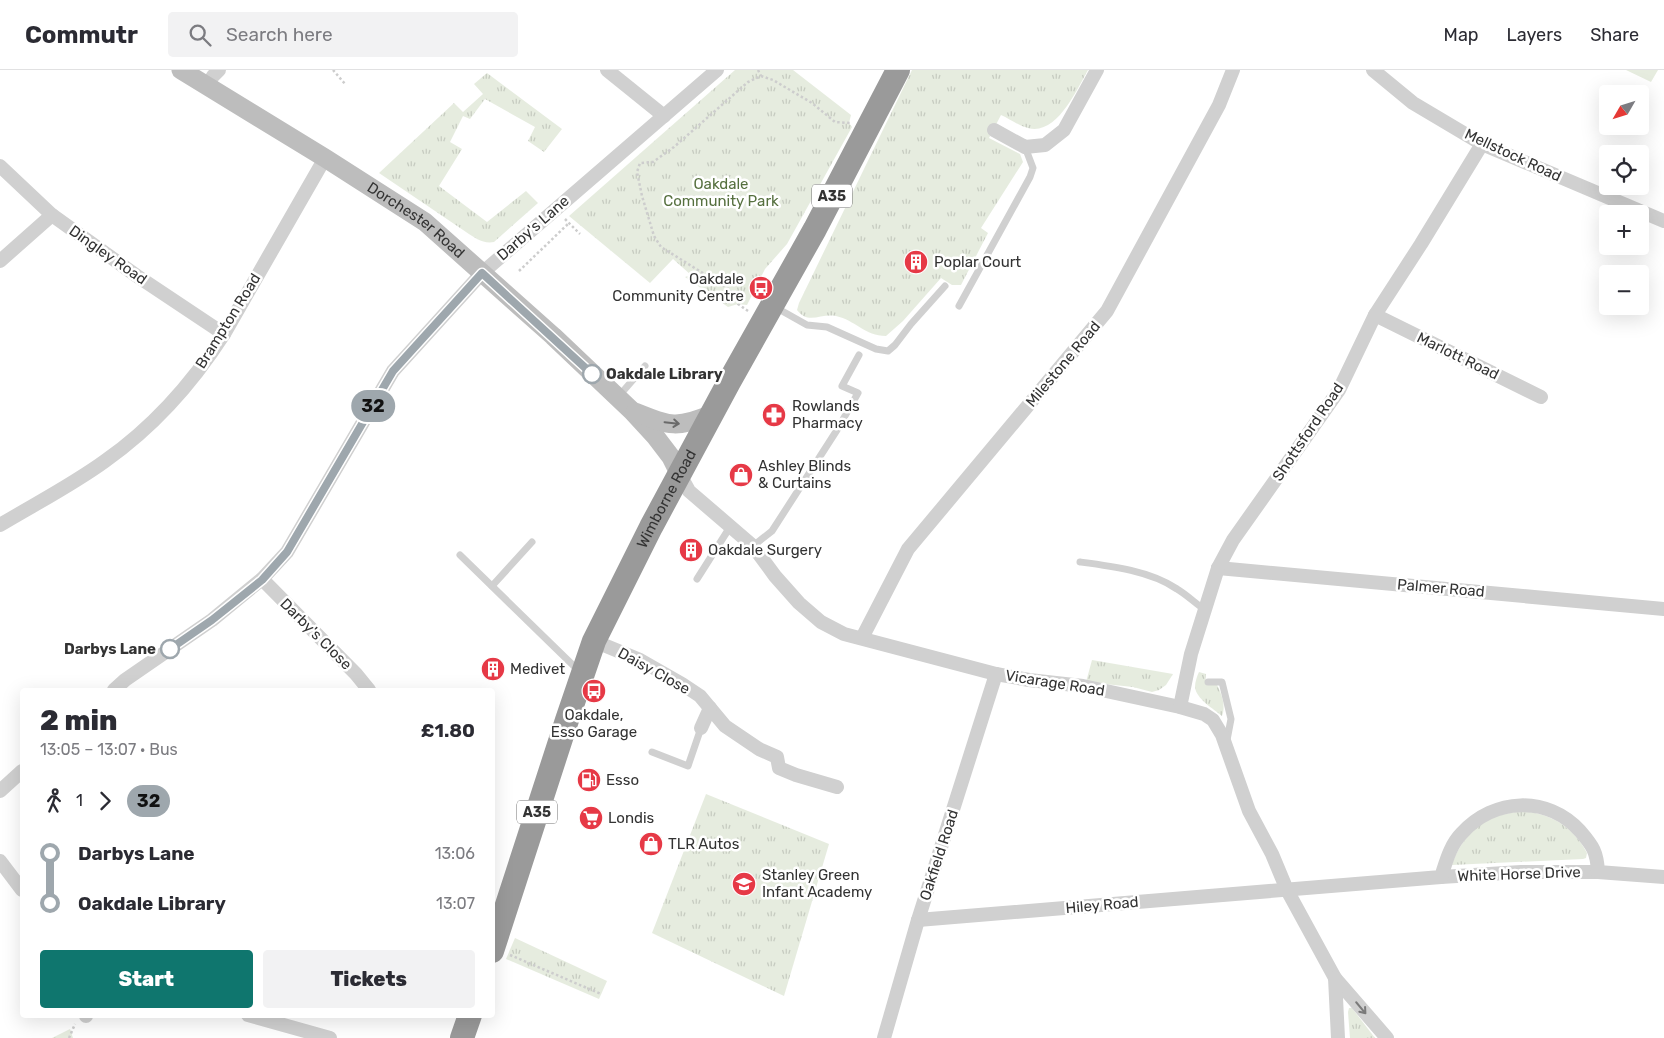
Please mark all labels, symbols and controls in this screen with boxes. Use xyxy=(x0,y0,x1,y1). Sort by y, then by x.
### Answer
search box xyxy=(168,12,518,57)
text: Commutr xyxy=(25,21,138,49)
icon: search xyxy=(186,21,214,49)
text: Search here xyxy=(226,23,333,46)
text: Map xyxy=(1444,24,1479,46)
text: Layers xyxy=(1507,24,1562,46)
text: Share xyxy=(1590,24,1639,46)
north arrow xyxy=(1599,85,1649,135)
map controls xyxy=(1599,85,1649,315)
street label: Mellstock Road xyxy=(1462,125,1564,185)
button: locate xyxy=(1599,145,1649,195)
park label: Oakdale Community Park xyxy=(663,175,779,210)
street label: Dorchester Road xyxy=(364,178,468,262)
road number: A35 xyxy=(812,184,852,208)
street label: Darby's Lane xyxy=(493,192,573,264)
button: + xyxy=(1599,205,1649,255)
street label: Dingley Road xyxy=(66,222,150,288)
building icon: Poplar Court xyxy=(903,249,929,275)
place label: Poplar Court xyxy=(934,253,1021,271)
button: − xyxy=(1599,265,1649,315)
street label: Brampton Road xyxy=(192,270,264,372)
place label: Oakdale Community Centre xyxy=(612,270,744,305)
bus stop icon: Oakdale Community Centre xyxy=(748,275,774,301)
street label: Milestone Road xyxy=(1022,317,1104,411)
street label: Marlott Road xyxy=(1414,328,1502,384)
marker: Oakdale Library xyxy=(582,364,602,384)
place label: Oakdale Library xyxy=(606,365,723,383)
street label: Shottsford Road xyxy=(1269,380,1347,484)
line badge: 32 xyxy=(350,390,396,422)
text: 32 xyxy=(361,395,385,417)
place label: Rowlands Pharmacy xyxy=(792,397,863,432)
pharmacy icon: Rowlands Pharmacy xyxy=(761,402,787,428)
one-way arrow xyxy=(664,418,680,428)
street label: Wimborne Road xyxy=(633,446,700,551)
place label: Ashley Blinds & Curtains xyxy=(758,457,851,492)
shop icon: Ashley Blinds & Curtains xyxy=(728,462,754,488)
building icon: Oakdale Surgery xyxy=(678,537,704,563)
place label: Oakdale Surgery xyxy=(708,541,822,559)
street label: Palmer Road xyxy=(1397,575,1485,601)
street label: Darby's Close xyxy=(276,594,356,674)
marker: Darbys Lane xyxy=(160,639,180,659)
place label: Darbys Lane xyxy=(64,640,156,658)
street label: Daisy Close xyxy=(615,644,693,698)
building icon: Medivet xyxy=(480,656,506,682)
place label: Medivet xyxy=(510,660,565,678)
street label: Vicarage Road xyxy=(1004,666,1106,700)
bus stop icon: Oakdale, Esso Garage xyxy=(581,678,607,704)
text: 2 min xyxy=(40,704,117,737)
place label: Oakdale, Esso Garage xyxy=(551,706,637,741)
text: £1.80 xyxy=(421,719,475,742)
text: 13:05 – 13:07 · Bus xyxy=(40,740,178,759)
fuel station icon: Esso xyxy=(576,767,602,793)
place label: Esso xyxy=(606,771,639,789)
icon: walk xyxy=(40,787,68,815)
icon: forward xyxy=(91,787,119,815)
text: 32 xyxy=(137,790,160,812)
text: 1 xyxy=(76,791,83,810)
road number: A35 xyxy=(517,800,557,824)
supermarket icon: Londis xyxy=(578,805,604,831)
street label: Oakfield Road xyxy=(916,807,962,903)
place label: Londis xyxy=(608,809,655,827)
shop icon: TLR Autos xyxy=(638,831,664,857)
place label: TLR Autos xyxy=(668,835,740,853)
text: Darbys Lane xyxy=(78,842,195,865)
text: 13:06 xyxy=(435,844,475,863)
street label: White Horse Drive xyxy=(1457,863,1581,885)
place label: Stanley Green Infant Academy xyxy=(762,866,872,901)
school or university icon: Stanley Green Infant Academy xyxy=(731,871,757,897)
text: Oakdale Library xyxy=(78,892,226,915)
street label: Hiley Road xyxy=(1065,893,1139,917)
text: 13:07 xyxy=(436,894,475,913)
button: Start xyxy=(40,950,253,1008)
button: Tickets xyxy=(263,950,475,1008)
one-way arrow xyxy=(1355,1002,1366,1015)

